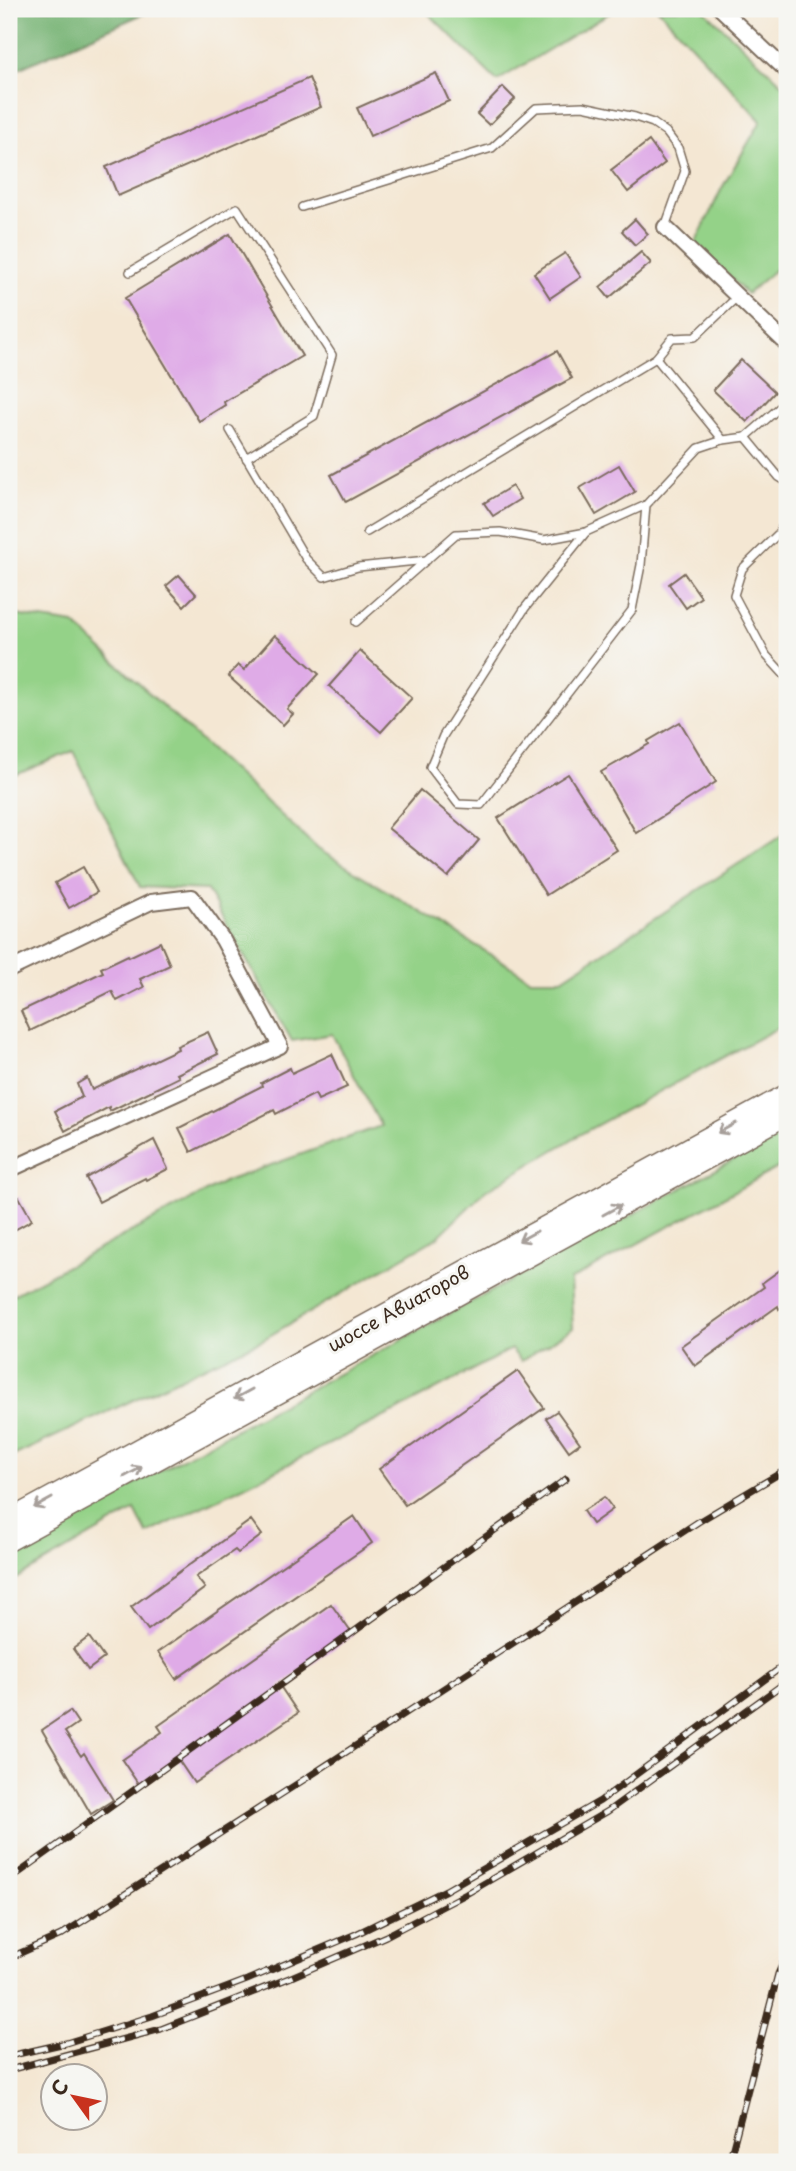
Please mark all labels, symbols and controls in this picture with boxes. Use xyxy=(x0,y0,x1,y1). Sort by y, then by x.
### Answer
one-way arrow xyxy=(718,1121,738,1135)
one-way arrow xyxy=(602,1203,622,1217)
one-way arrow xyxy=(518,1230,538,1244)
street label: шоссе Авиаторов xyxy=(322,1258,474,1358)
one-way arrow xyxy=(233,1387,253,1401)
one-way arrow xyxy=(122,1464,143,1478)
one-way arrow xyxy=(33,1496,54,1510)
north arrow xyxy=(38,2062,108,2132)
text: С xyxy=(43,2074,75,2101)

